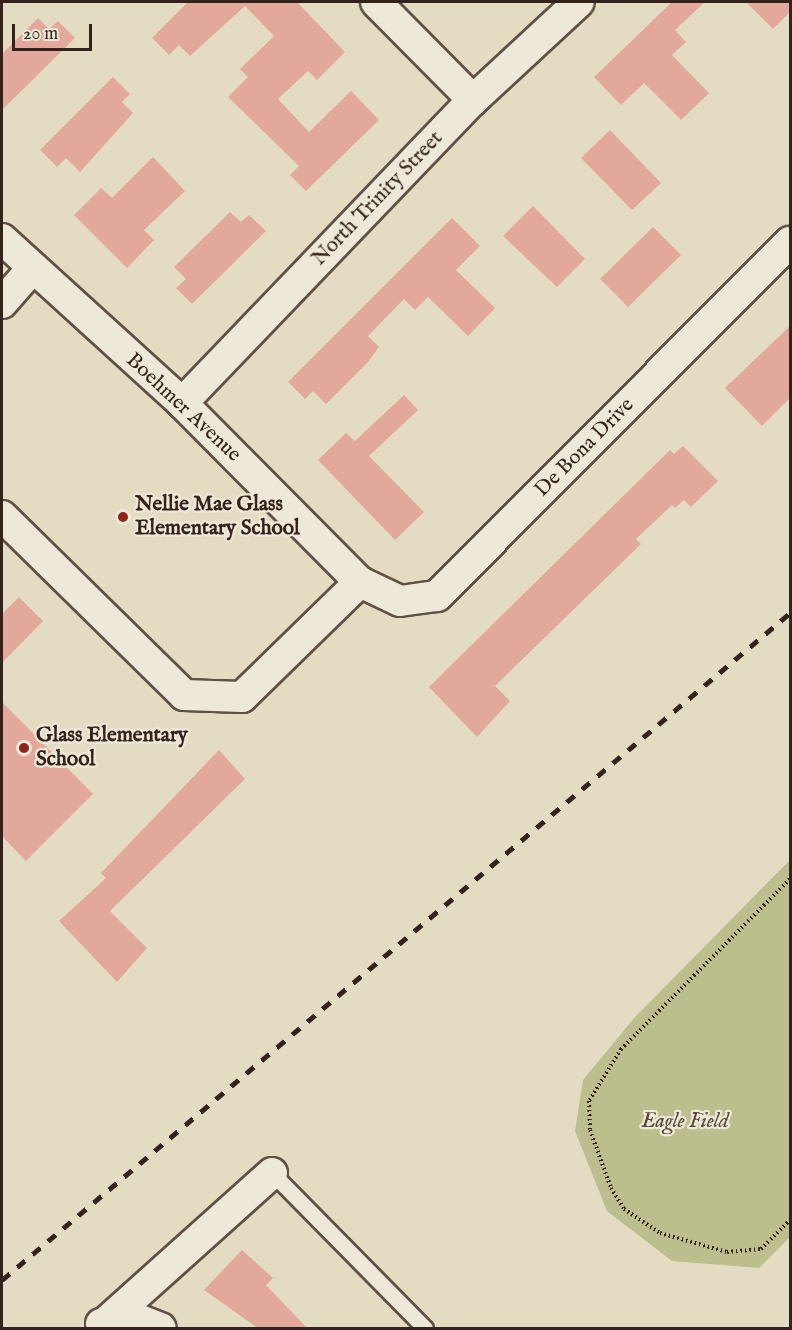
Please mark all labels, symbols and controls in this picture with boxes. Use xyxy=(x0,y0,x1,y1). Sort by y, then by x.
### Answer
scale bar xyxy=(15,12,94,50)
text: 20 m xyxy=(23,23,58,46)
street label: North Trinity Street xyxy=(307,126,449,272)
street label: Boehmer Avenue xyxy=(120,348,246,468)
street label: De Bona Drive xyxy=(530,393,640,503)
place label: Nellie Mae Glass Elementary School xyxy=(135,492,300,542)
marker: Nellie Mae Glass Elementary School xyxy=(116,510,130,524)
place label: Glass Elementary School xyxy=(36,723,188,773)
marker: Glass Elementary School xyxy=(17,741,31,755)
park label: Eagle Field xyxy=(641,1109,729,1135)

